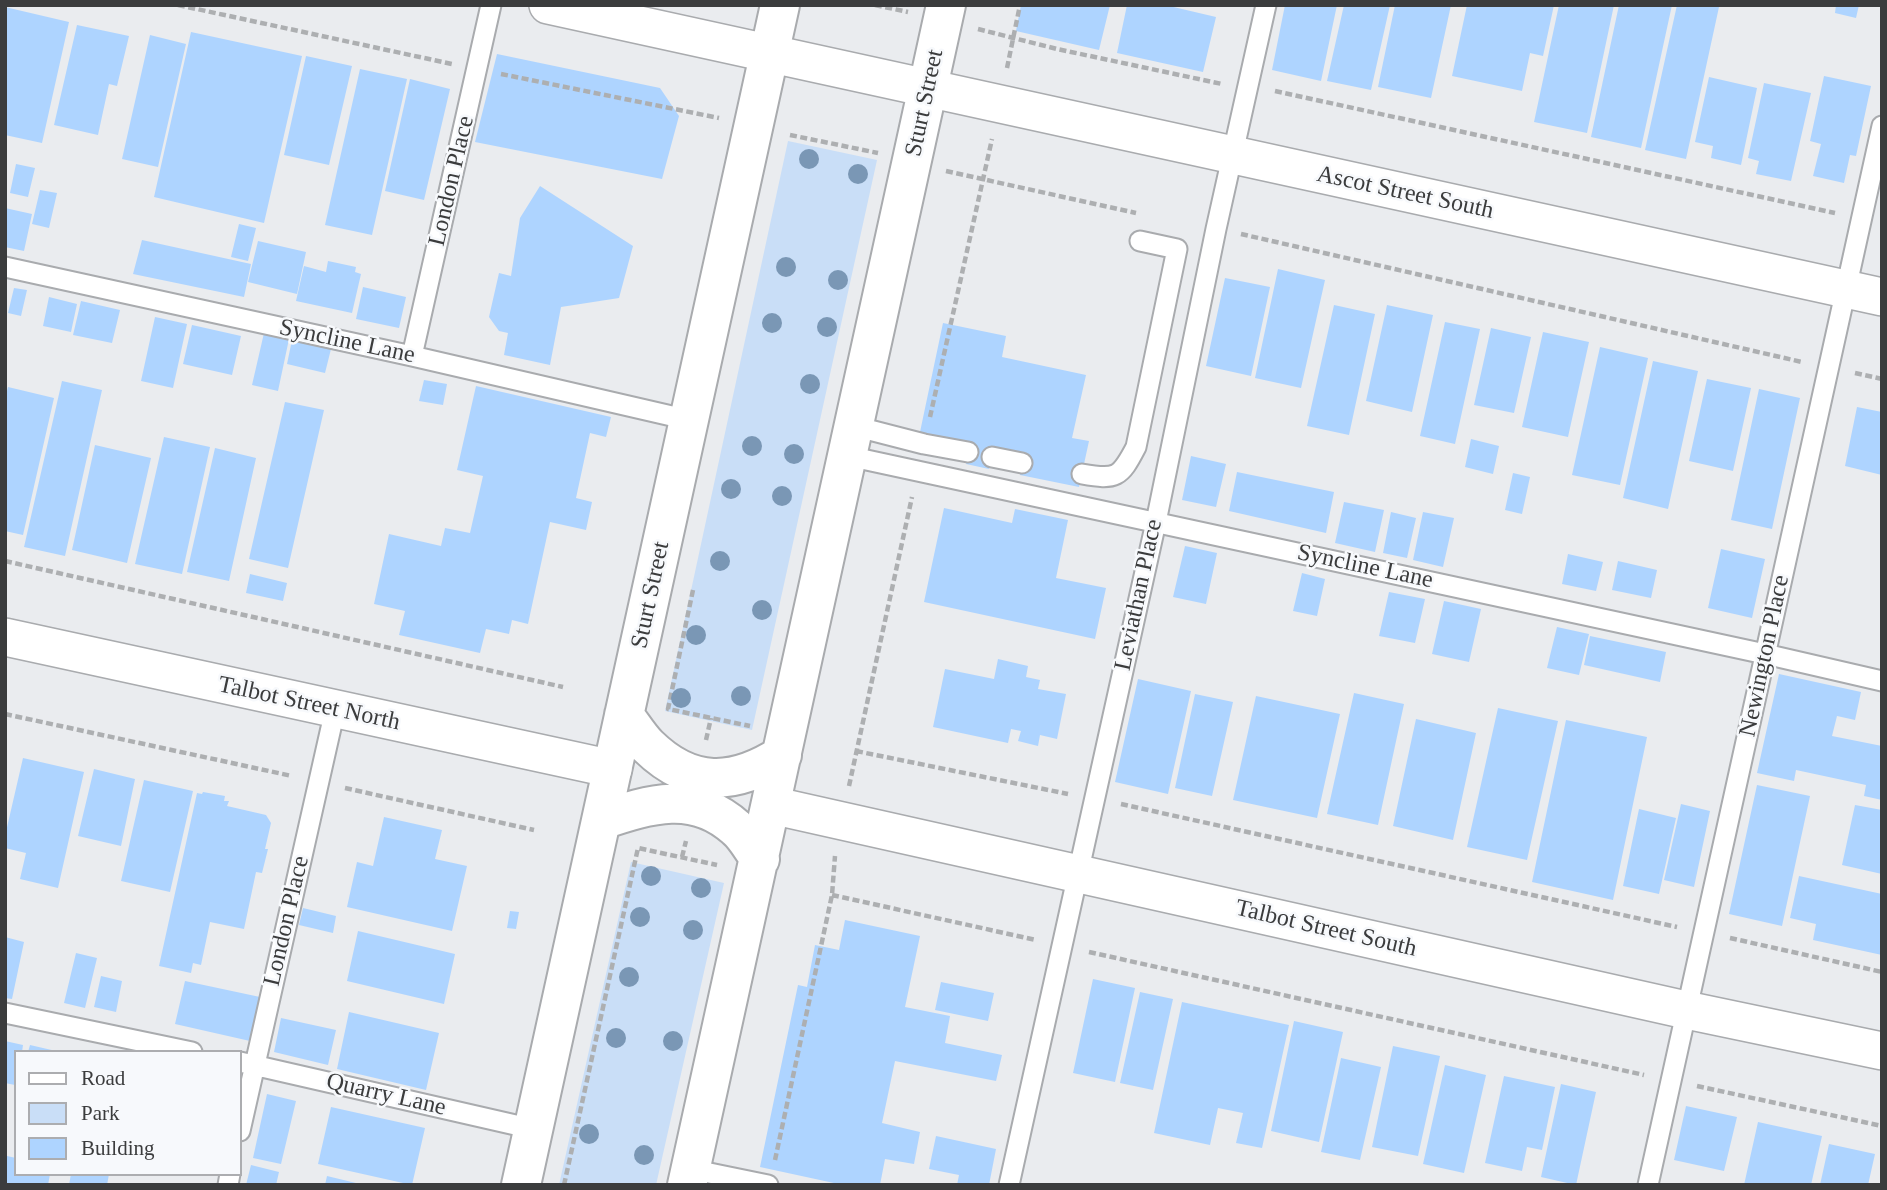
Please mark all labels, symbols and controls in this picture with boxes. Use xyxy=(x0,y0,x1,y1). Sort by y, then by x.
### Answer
street label: Sturt Street xyxy=(900,47,950,159)
street label: London Place xyxy=(423,113,481,249)
street label: Ascot Street South xyxy=(1314,160,1496,226)
street label: Syncline Lane xyxy=(277,314,417,370)
street label: Leviathan Place xyxy=(1109,517,1169,673)
street label: Sturt Street xyxy=(626,539,676,651)
street label: Syncline Lane xyxy=(1295,539,1435,595)
street label: Newington Place xyxy=(1734,572,1796,740)
street label: Talbot Street North xyxy=(216,671,402,737)
street label: London Place xyxy=(258,853,316,989)
street label: Talbot Street South xyxy=(1233,894,1419,964)
legend xyxy=(14,1050,242,1176)
text: Road xyxy=(81,1066,125,1090)
street label: Quarry Lane xyxy=(323,1067,449,1123)
text: Park xyxy=(81,1101,120,1125)
text: Building xyxy=(81,1136,155,1160)

